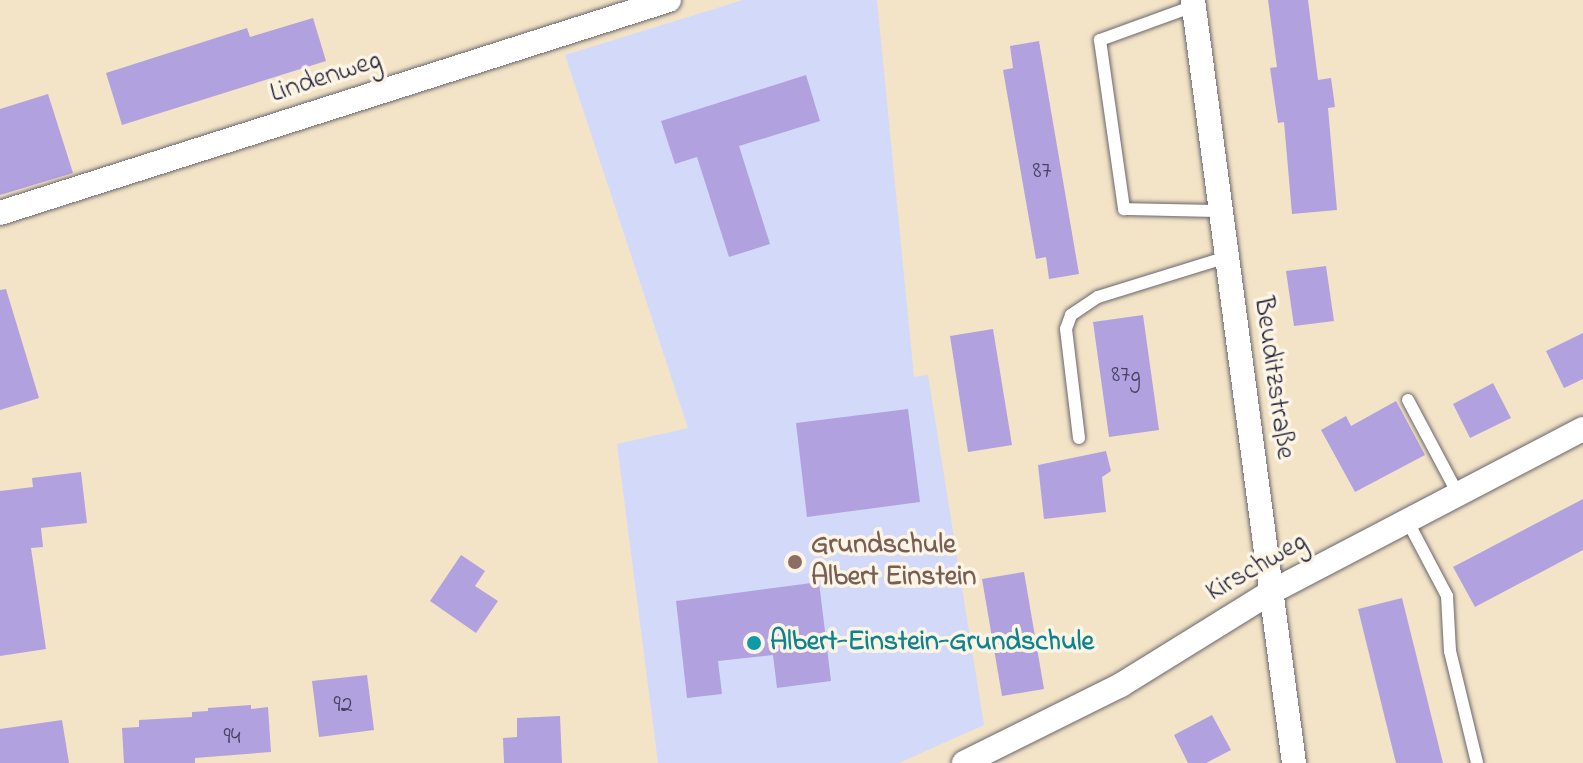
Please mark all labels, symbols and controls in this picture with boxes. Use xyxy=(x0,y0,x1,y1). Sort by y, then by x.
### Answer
street label: Lindenweg xyxy=(266,44,386,112)
house number: 87 xyxy=(1033,158,1051,186)
street label: Beuditzstraße xyxy=(1245,295,1301,461)
house number: 87g xyxy=(1111,362,1141,390)
street label: Kirschweg xyxy=(1201,526,1313,610)
place label: Grundschule Albert Einstein xyxy=(811,529,976,595)
marker: Grundschule Albert Einstein xyxy=(786,553,804,571)
place label: Albert-Einstein-Grundschule xyxy=(770,626,1094,660)
marker: Albert-Einstein-Grundschule xyxy=(745,634,763,652)
house number: 92 xyxy=(333,692,353,720)
house number: 94 xyxy=(223,724,241,752)

